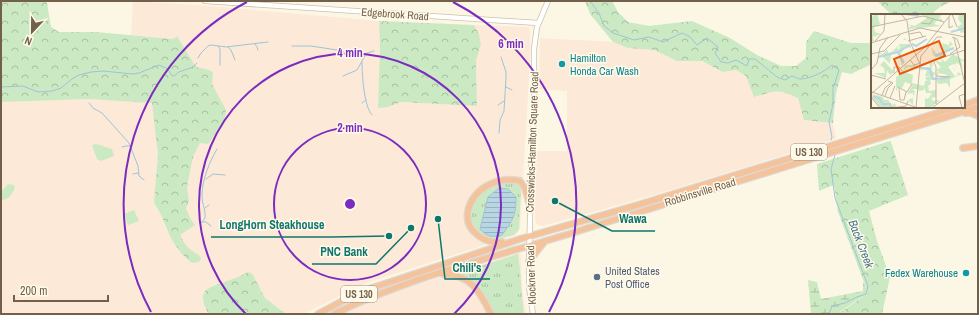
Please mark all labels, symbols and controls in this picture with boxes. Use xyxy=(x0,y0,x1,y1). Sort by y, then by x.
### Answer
street label: Edgebrook Road xyxy=(361,5,429,23)
north arrow xyxy=(12,12,52,52)
inset map xyxy=(871,14,965,108)
text: N xyxy=(23,34,34,49)
text: 6 min xyxy=(498,36,524,52)
text: 4 min xyxy=(337,45,363,61)
place label: Hamilton Honda Car Wash xyxy=(570,51,639,78)
marker: Hamilton Honda Car Wash xyxy=(557,59,567,69)
street label: Crosswicks-Hamilton Square Road xyxy=(523,71,541,213)
text: 2 min xyxy=(337,120,363,136)
road number: US 130 xyxy=(791,144,827,160)
street label: Robbinsville Road xyxy=(663,175,737,209)
centre of rings xyxy=(343,197,357,211)
callout: Wawa xyxy=(612,207,655,231)
text: Wawa xyxy=(619,211,647,227)
callout: LongHorn Steakhouse xyxy=(211,213,332,237)
text: LongHorn Steakhouse xyxy=(220,217,325,233)
water label: Back Creek xyxy=(844,217,878,272)
callout: PNC Bank xyxy=(312,240,376,264)
text: PNC Bank xyxy=(320,244,368,260)
street label: Klockner Road xyxy=(523,245,539,305)
callout: Chili's xyxy=(445,255,490,279)
text: Chili's xyxy=(452,260,482,276)
place label: United States Post Office xyxy=(605,264,660,291)
place label: Fedex Warehouse xyxy=(885,266,958,280)
marker: Fedex Warehouse xyxy=(961,268,971,278)
marker: United States Post Office xyxy=(592,272,602,282)
scale bar xyxy=(14,277,108,303)
text: 200 m xyxy=(20,283,47,299)
road number: US 130 xyxy=(341,286,377,302)

